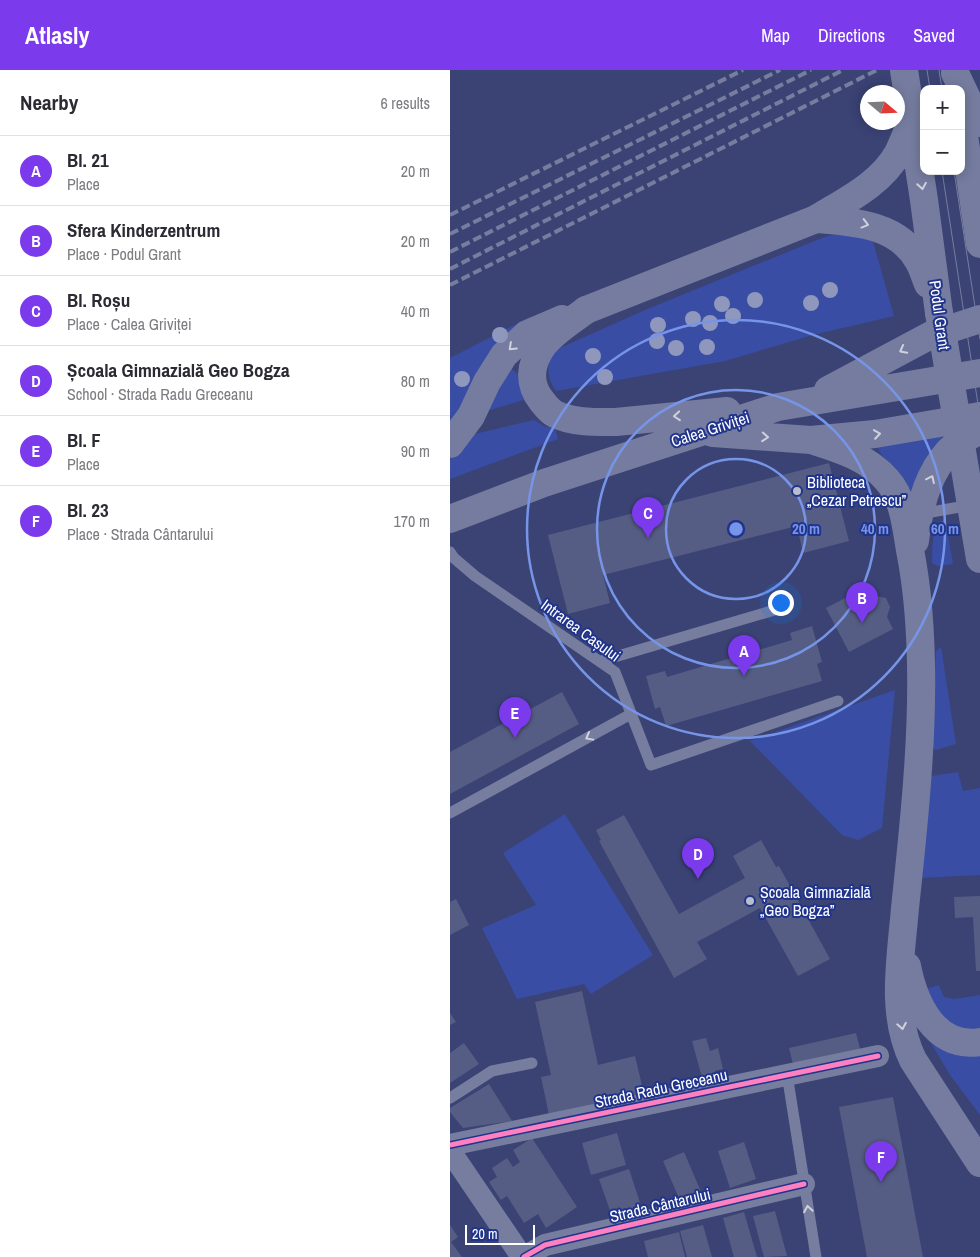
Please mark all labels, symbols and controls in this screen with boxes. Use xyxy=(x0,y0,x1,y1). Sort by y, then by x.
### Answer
text: Atlasly xyxy=(25,19,90,51)
text: Map xyxy=(761,23,790,48)
text: Directions xyxy=(818,23,885,48)
text: Saved xyxy=(913,23,955,48)
north arrow xyxy=(860,85,905,130)
map controls xyxy=(920,85,965,175)
button: + xyxy=(920,85,965,130)
text: Nearby xyxy=(20,88,78,117)
text: 6 results xyxy=(380,92,430,114)
button: − xyxy=(920,130,965,175)
text: Bl. 21 xyxy=(67,147,109,173)
text: A xyxy=(31,160,41,182)
text: 20 m xyxy=(401,160,430,182)
text: Place xyxy=(67,173,100,195)
one-way arrow xyxy=(917,182,927,190)
text: Sfera Kinderzentrum xyxy=(67,217,220,243)
one-way arrow xyxy=(860,218,869,229)
text: B xyxy=(31,230,41,252)
text: 20 m xyxy=(401,230,430,252)
text: Place · Podul Grant xyxy=(67,243,181,265)
street label: Podul Grant xyxy=(924,279,956,352)
text: Bl. Roșu xyxy=(67,287,130,313)
text: C xyxy=(31,300,41,322)
text: 40 m xyxy=(401,300,430,322)
text: Place · Calea Griviței xyxy=(67,313,192,335)
one-way arrow xyxy=(509,341,518,350)
one-way arrow xyxy=(899,344,908,354)
text: Școala Gimnazială Geo Bogza xyxy=(67,357,290,383)
text: D xyxy=(31,370,41,392)
text: 80 m xyxy=(401,370,430,392)
text: School · Strada Radu Greceanu xyxy=(67,383,253,405)
street label: Calea Griviței xyxy=(668,406,752,452)
one-way arrow xyxy=(673,410,681,421)
text: Bl. F xyxy=(67,427,101,453)
one-way arrow xyxy=(873,429,882,439)
one-way arrow xyxy=(761,431,769,442)
text: E xyxy=(32,440,40,462)
text: 90 m xyxy=(401,440,430,462)
text: Place xyxy=(67,453,100,475)
place label: Biblioteca „Cezar Petrescu” xyxy=(807,471,907,511)
one-way arrow xyxy=(925,475,935,484)
marker: Biblioteca „Cezar Petrescu” xyxy=(791,485,803,497)
text: Bl. 23 xyxy=(67,497,109,523)
pin: C xyxy=(632,497,664,538)
text: F xyxy=(32,510,40,532)
text: 170 m xyxy=(394,510,430,532)
text: 20 m xyxy=(792,518,820,539)
text: 40 m xyxy=(861,518,889,539)
text: 60 m xyxy=(931,518,959,539)
centre of rings xyxy=(727,520,745,538)
text: Place · Strada Cântarului xyxy=(67,523,214,545)
pin: B xyxy=(846,582,878,623)
your location xyxy=(768,590,794,616)
street label: Intrarea Cașului xyxy=(537,594,625,666)
pin: A xyxy=(728,635,760,676)
pin: E xyxy=(499,697,531,738)
one-way arrow xyxy=(585,731,594,741)
pin: D xyxy=(682,838,714,879)
place label: Școala Gimnazială „Geo Bogza” xyxy=(760,881,872,921)
marker: Școala Gimnazială „Geo Bogza” xyxy=(744,895,756,907)
one-way arrow xyxy=(896,1022,907,1030)
street label: Strada Radu Greceanu xyxy=(593,1063,729,1113)
pin: F xyxy=(865,1141,897,1182)
street label: Strada Cântarului xyxy=(607,1183,713,1227)
one-way arrow xyxy=(804,1204,814,1213)
scale bar xyxy=(465,1222,535,1245)
text: 20 m xyxy=(472,1225,498,1243)

